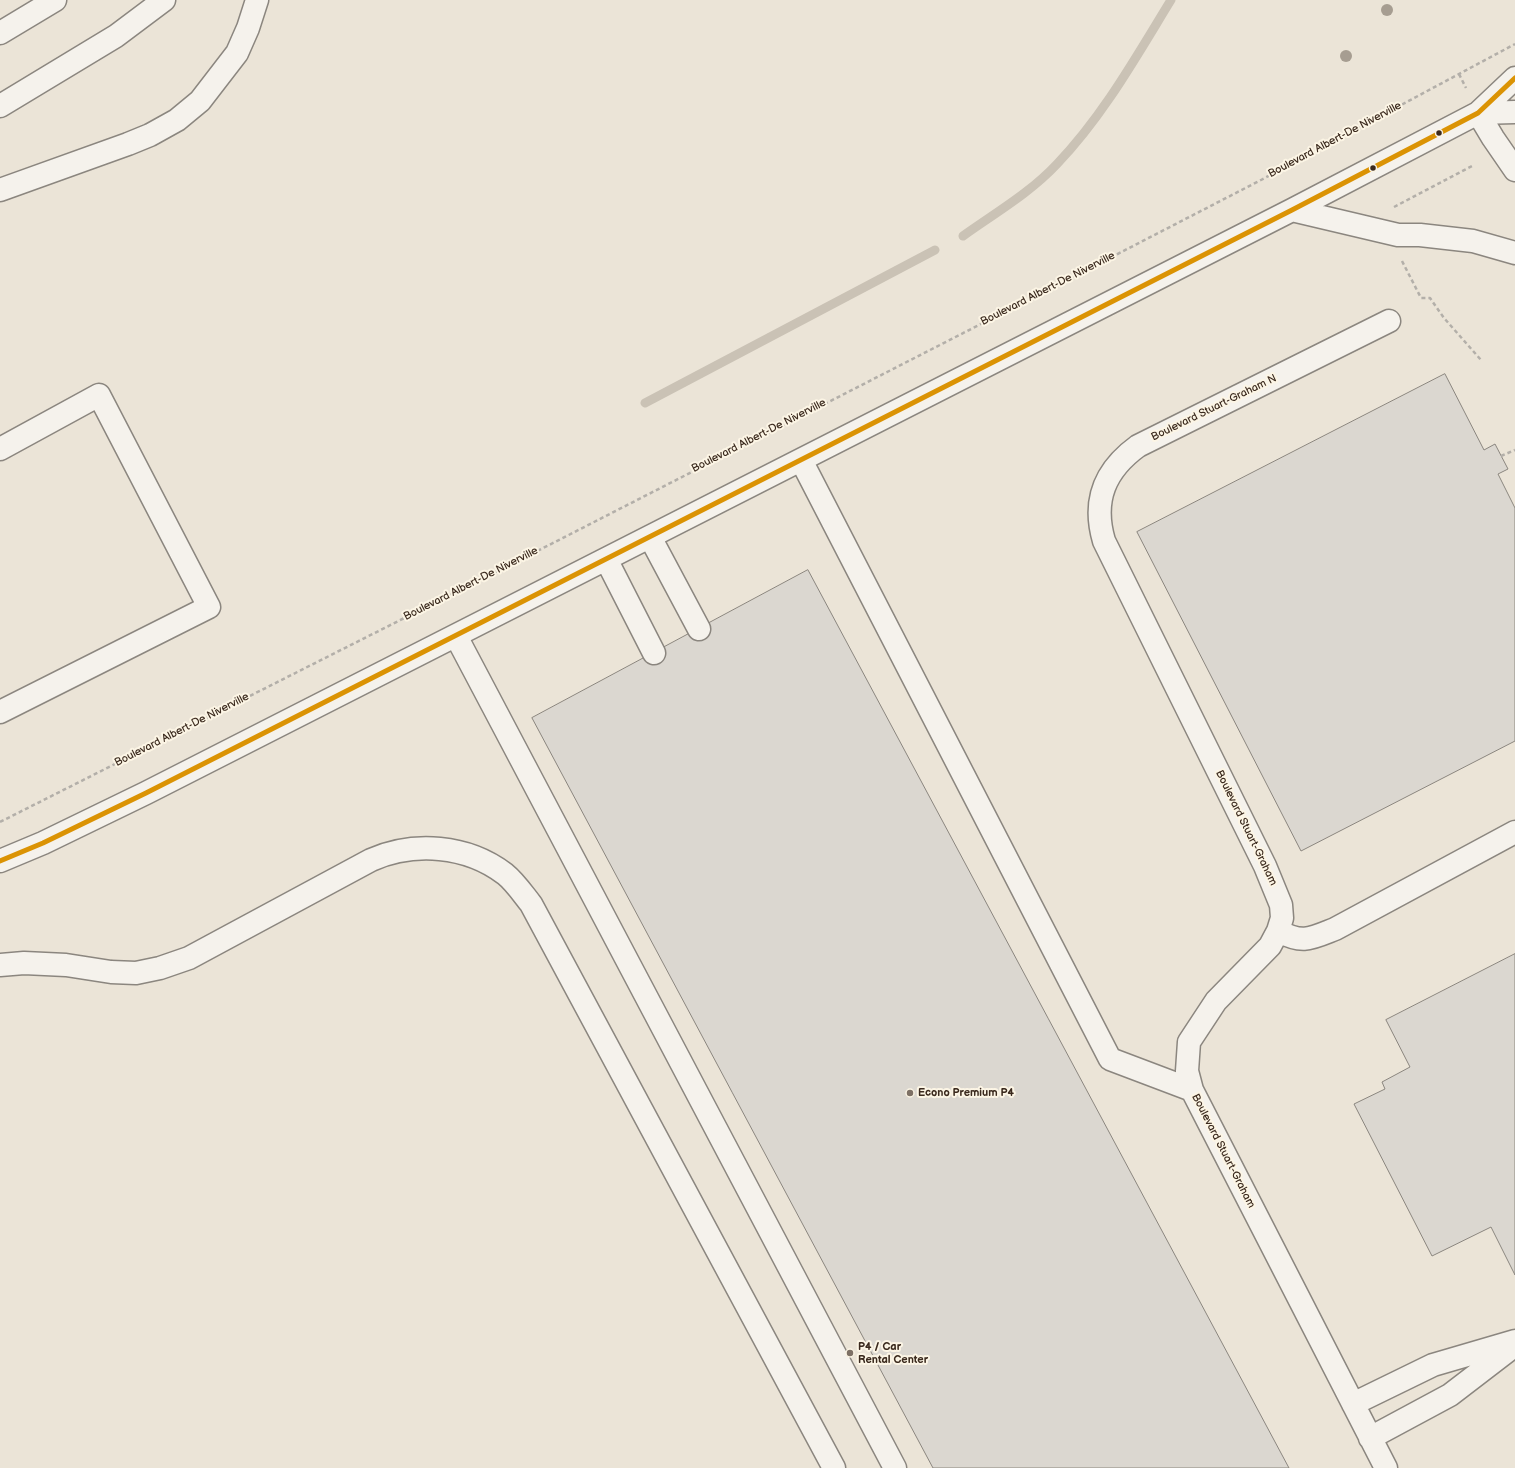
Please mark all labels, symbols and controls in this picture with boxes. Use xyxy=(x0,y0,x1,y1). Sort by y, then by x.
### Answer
street label: Boulevard Albert-De Niverville xyxy=(1266,99,1404,181)
unlabelled marker xyxy=(1434,128,1444,138)
unlabelled marker xyxy=(1368,163,1378,173)
street label: Boulevard Albert-De Niverville xyxy=(979,249,1117,329)
street label: Boulevard Stuart-Graham N xyxy=(1149,372,1279,444)
street label: Boulevard Albert-De Niverville xyxy=(690,396,828,476)
street label: Boulevard Albert-De Niverville xyxy=(402,544,540,624)
street label: Boulevard Albert-De Niverville xyxy=(113,690,251,770)
street label: Boulevard Stuart-Graham xyxy=(1212,768,1280,888)
place label: Econo Premium P4 xyxy=(918,1086,1014,1100)
marker: Econo Premium P4 xyxy=(905,1088,915,1098)
street label: Boulevard Stuart-Graham xyxy=(1188,1092,1258,1210)
place label: P4 / Car Rental Center xyxy=(858,1340,928,1366)
marker: P4 / Car Rental Center xyxy=(845,1348,855,1358)

